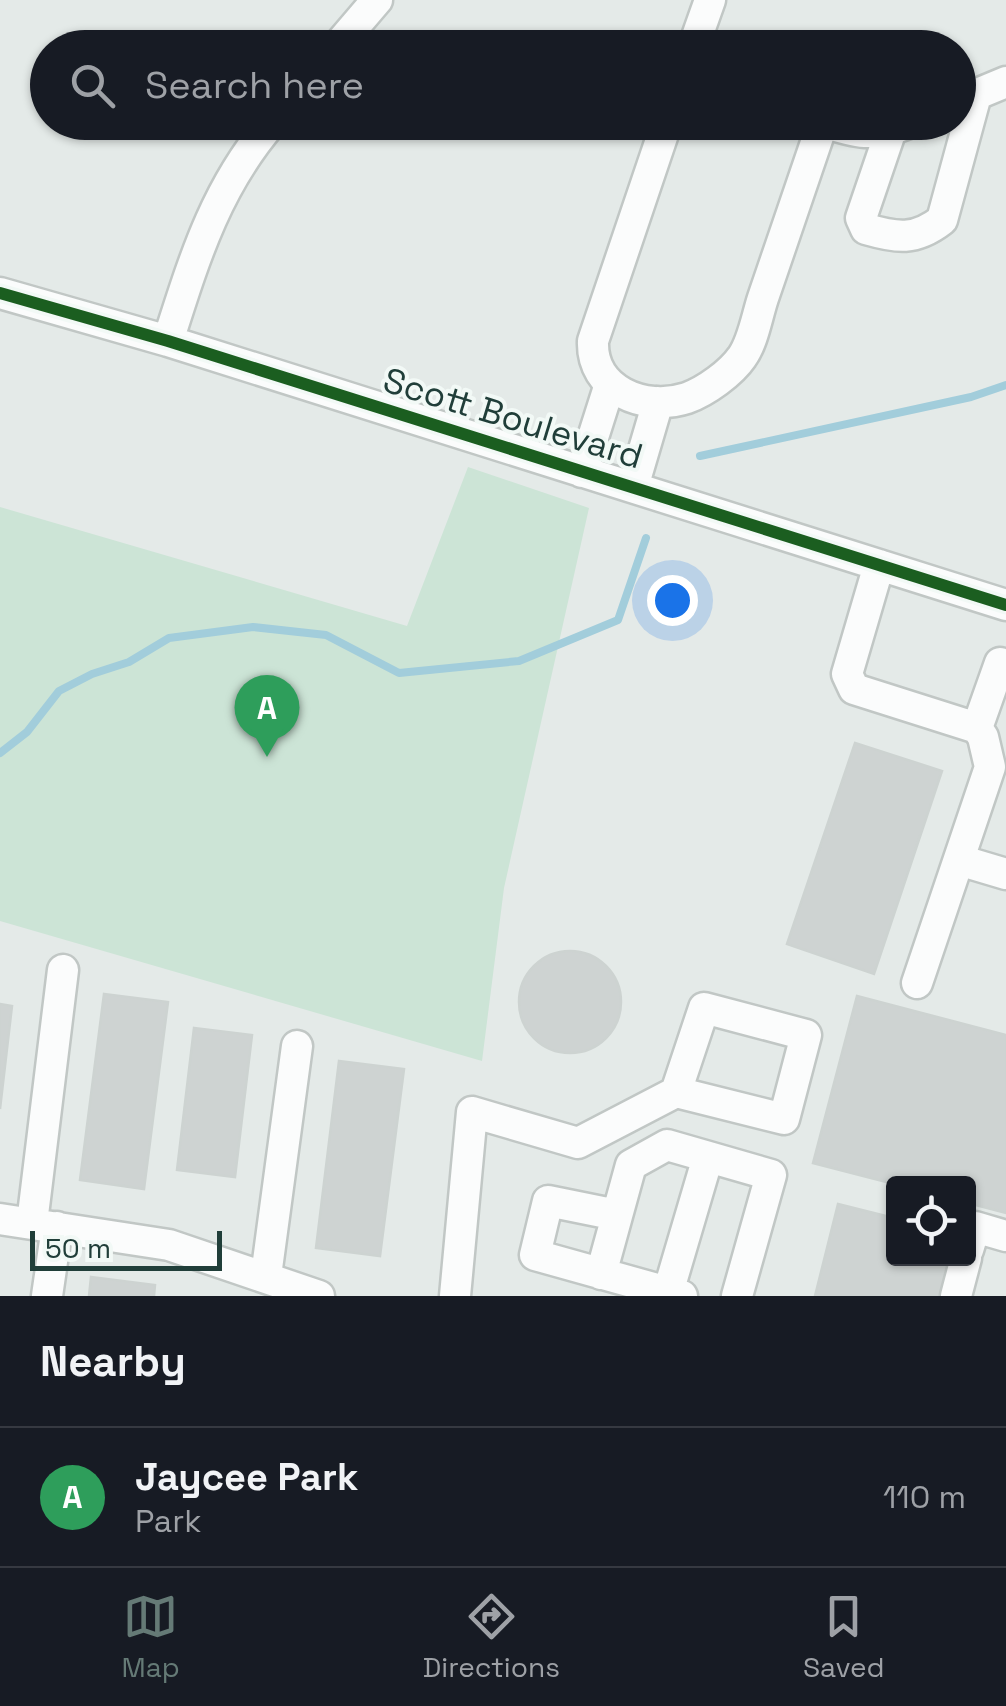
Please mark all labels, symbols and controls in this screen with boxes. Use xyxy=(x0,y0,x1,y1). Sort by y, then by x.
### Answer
search box xyxy=(30,30,976,140)
icon: search xyxy=(65,58,120,113)
text: Search here xyxy=(145,61,364,109)
street label: Scott Boulevard xyxy=(378,358,648,478)
your location xyxy=(647,575,698,626)
pin: A xyxy=(234,674,300,757)
map controls xyxy=(886,1176,976,1266)
button: locate xyxy=(886,1176,976,1266)
scale bar xyxy=(30,1226,222,1270)
text: 50 m xyxy=(45,1230,111,1266)
text: Nearby xyxy=(40,1335,186,1388)
text: Jaycee Park xyxy=(135,1453,359,1501)
text: A xyxy=(62,1477,83,1517)
text: 110 m xyxy=(883,1477,966,1517)
text: Park xyxy=(135,1501,202,1541)
tab: Map xyxy=(121,1589,180,1685)
tab: Directions xyxy=(423,1589,560,1685)
tab: Saved xyxy=(803,1589,885,1685)

